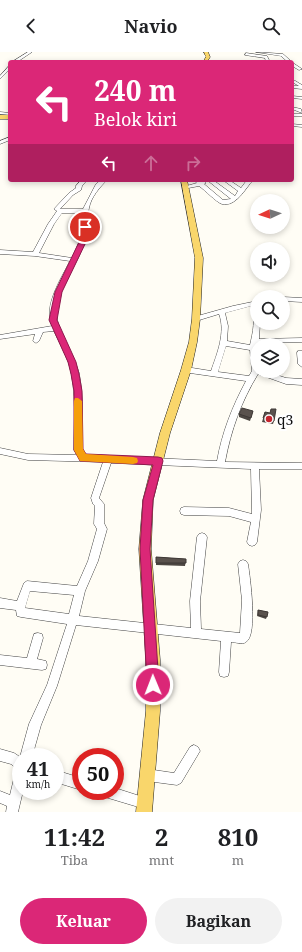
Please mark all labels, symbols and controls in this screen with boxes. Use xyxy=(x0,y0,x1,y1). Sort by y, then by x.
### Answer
text: Navio xyxy=(124,14,178,38)
icon: back xyxy=(20,15,42,37)
icon: search xyxy=(260,15,282,37)
text: 240 m xyxy=(94,71,176,109)
icon: left xyxy=(28,76,80,128)
text: Belok kiri xyxy=(94,107,177,131)
icon: left xyxy=(98,152,120,174)
icon: ahead xyxy=(140,152,162,174)
icon: right xyxy=(182,152,204,174)
north arrow xyxy=(250,194,290,234)
map controls xyxy=(250,194,290,378)
pin xyxy=(68,210,102,244)
icon: arrive xyxy=(74,216,96,238)
button: sound xyxy=(250,242,290,282)
button: search xyxy=(250,290,290,330)
button: layers xyxy=(250,338,290,378)
place label: q3 xyxy=(277,410,294,429)
marker: q3 xyxy=(264,414,274,424)
position arrow xyxy=(132,664,174,706)
speed limit sign: 50 xyxy=(72,748,124,800)
text: 41 xyxy=(27,755,49,782)
text: km/h xyxy=(26,777,50,791)
text: 11:42 xyxy=(44,820,105,853)
text: 2 xyxy=(155,820,168,853)
text: 810 xyxy=(218,820,258,853)
text: Tiba xyxy=(61,851,88,869)
text: mnt xyxy=(149,851,174,869)
text: m xyxy=(232,851,244,869)
button: Keluar xyxy=(20,898,147,944)
button: Bagikan xyxy=(155,898,282,944)

